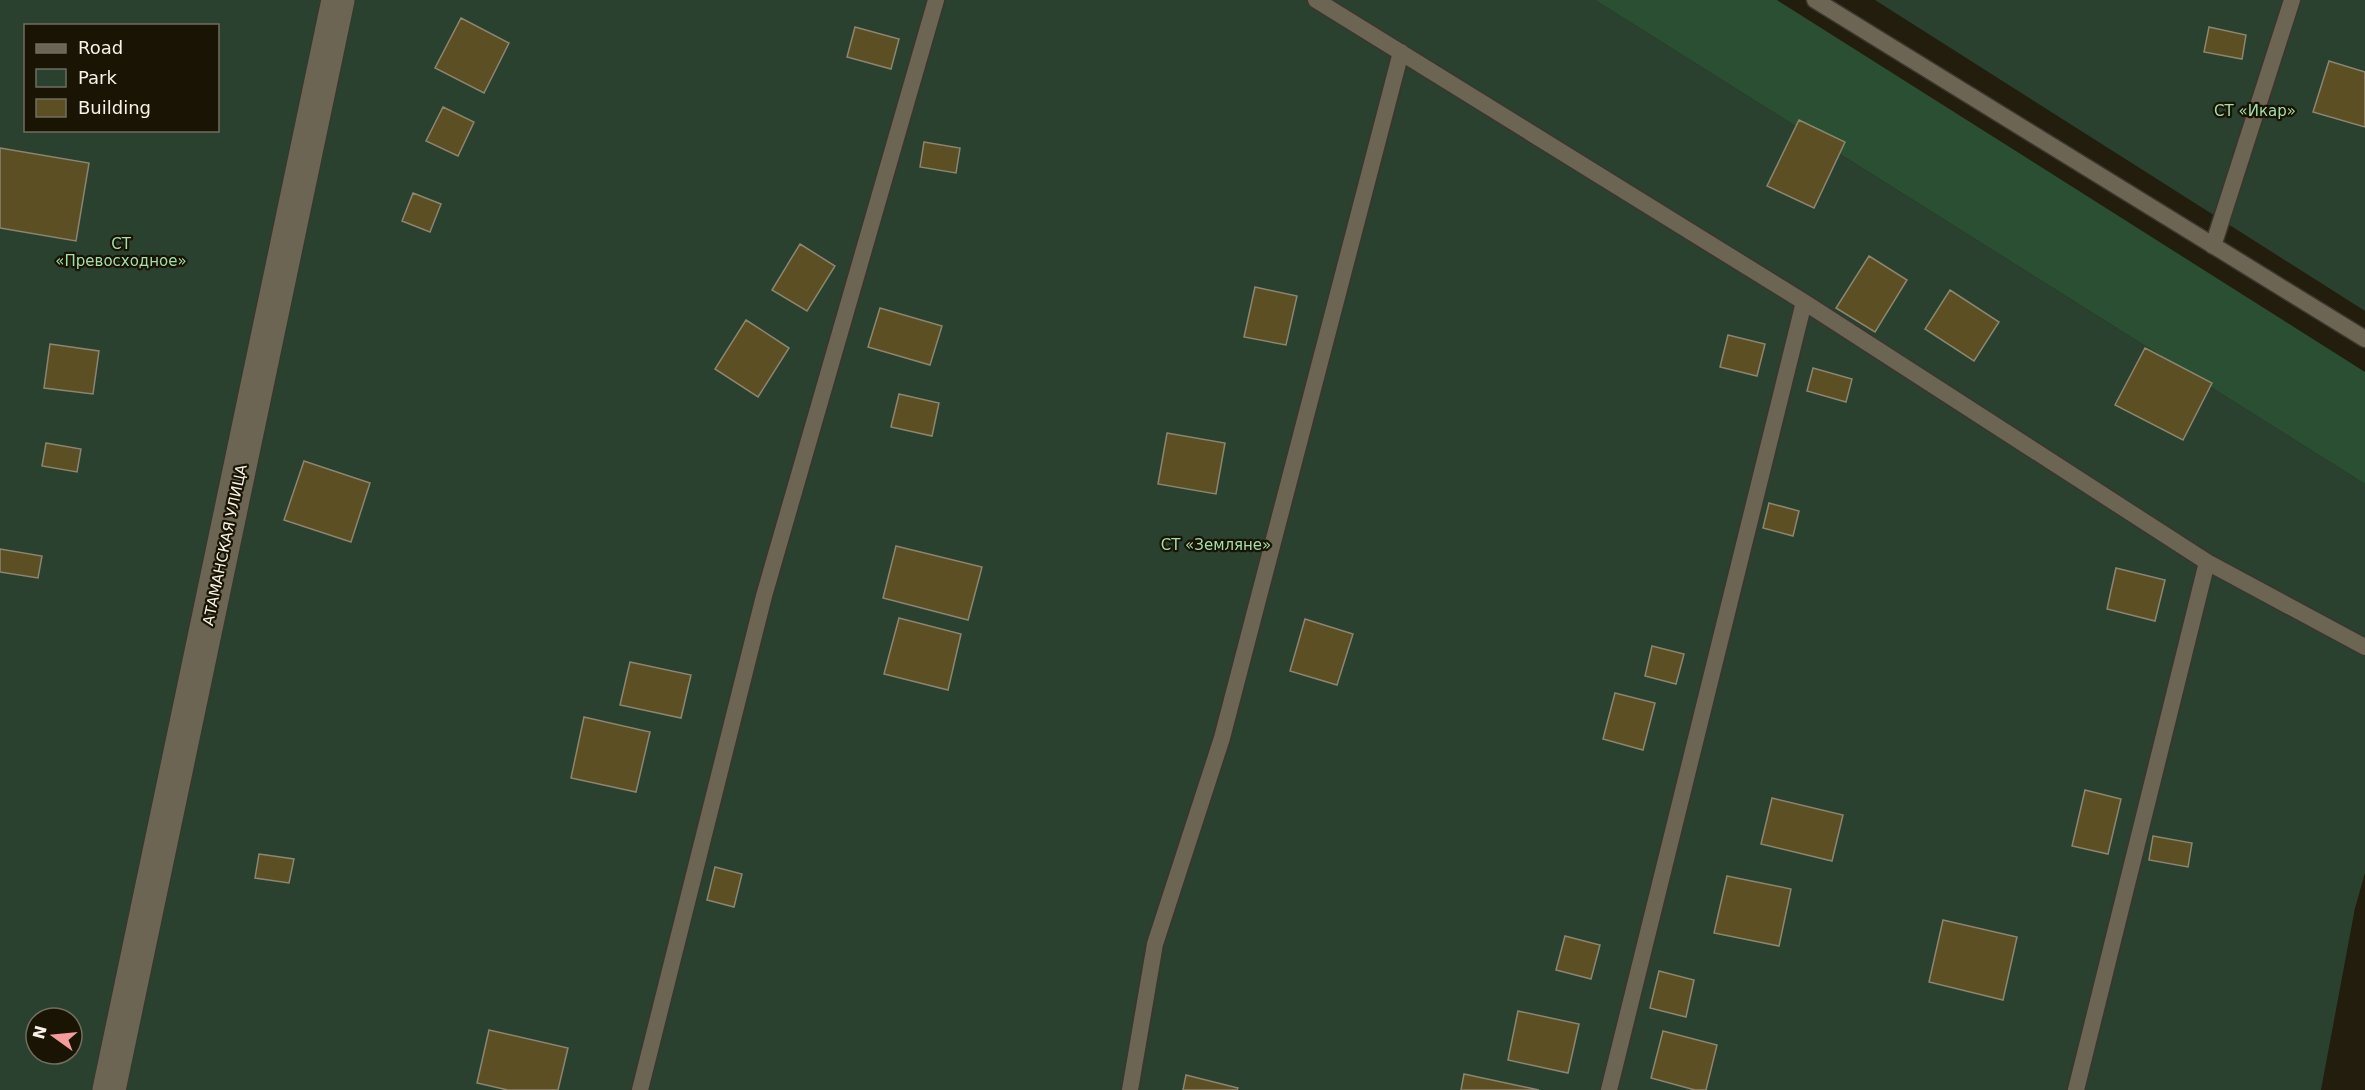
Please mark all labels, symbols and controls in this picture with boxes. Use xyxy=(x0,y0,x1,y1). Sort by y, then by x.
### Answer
legend xyxy=(24,24,219,132)
text: Road xyxy=(78,37,123,58)
text: Park xyxy=(78,67,117,88)
text: Building xyxy=(78,97,151,118)
park label: СТ «Икар» xyxy=(2214,102,2296,120)
park label: СТ «Превосходное» xyxy=(55,235,187,270)
street label: АТАМАНСКАЯ УЛИЦА xyxy=(199,462,251,627)
park label: СТ «Земляне» xyxy=(1161,536,1271,554)
north arrow xyxy=(24,1006,84,1066)
text: N xyxy=(29,1023,51,1041)

